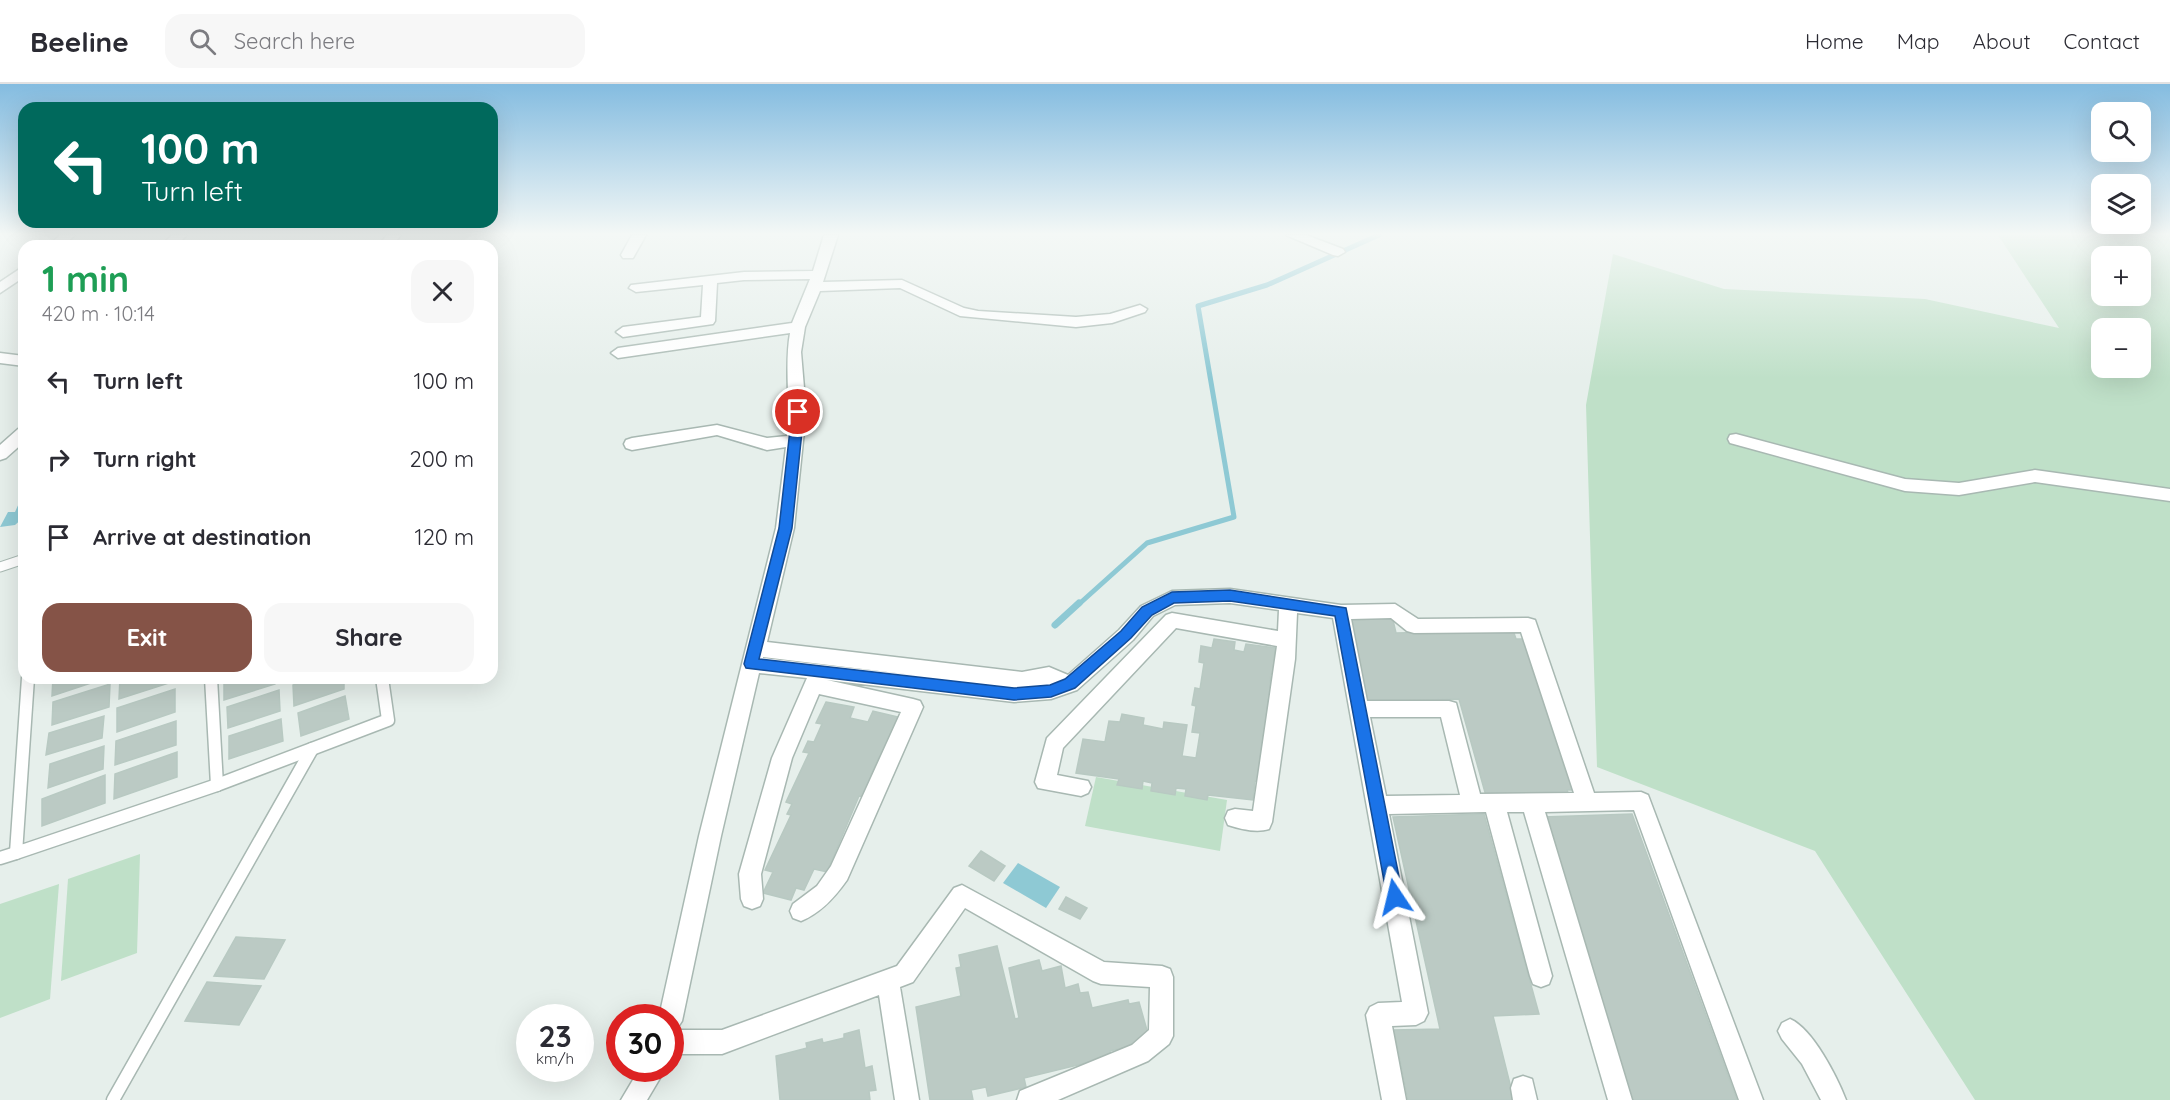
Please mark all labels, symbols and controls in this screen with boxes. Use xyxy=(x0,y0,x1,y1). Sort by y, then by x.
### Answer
search box xyxy=(165,14,585,68)
text: Beeline xyxy=(30,24,129,59)
icon: search xyxy=(186,25,219,58)
text: Search here xyxy=(234,27,355,55)
text: Home xyxy=(1805,28,1864,54)
text: Map xyxy=(1897,28,1940,54)
text: About xyxy=(1973,28,2031,54)
text: Contact xyxy=(2064,28,2140,54)
map controls xyxy=(2091,102,2151,378)
button: search xyxy=(2091,102,2151,162)
text: 100 m xyxy=(141,122,259,175)
icon: left xyxy=(42,126,120,204)
text: Turn left xyxy=(141,174,243,208)
button: layers xyxy=(2091,174,2151,234)
button: + xyxy=(2091,246,2151,306)
text: 1 min xyxy=(42,256,129,301)
button: close xyxy=(411,260,474,323)
text: 420 m · 10:14 xyxy=(42,301,155,326)
button: − xyxy=(2091,318,2151,378)
icon: left xyxy=(42,365,75,398)
text: Turn left xyxy=(93,367,183,395)
text: 100 m xyxy=(414,367,474,395)
pin xyxy=(772,386,823,437)
icon: arrive xyxy=(781,395,814,428)
icon: right xyxy=(42,443,75,476)
text: Turn right xyxy=(93,445,197,473)
text: 200 m xyxy=(410,445,474,473)
icon: arrive xyxy=(42,521,75,554)
text: Arrive at destination xyxy=(93,523,311,551)
text: 120 m xyxy=(415,523,474,551)
button: Exit xyxy=(42,603,252,672)
button: Share xyxy=(264,603,474,672)
position arrow xyxy=(1363,865,1427,929)
speed limit sign: 30 xyxy=(606,1004,684,1082)
text: 23 xyxy=(538,1017,572,1055)
text: km/h xyxy=(536,1049,574,1068)

